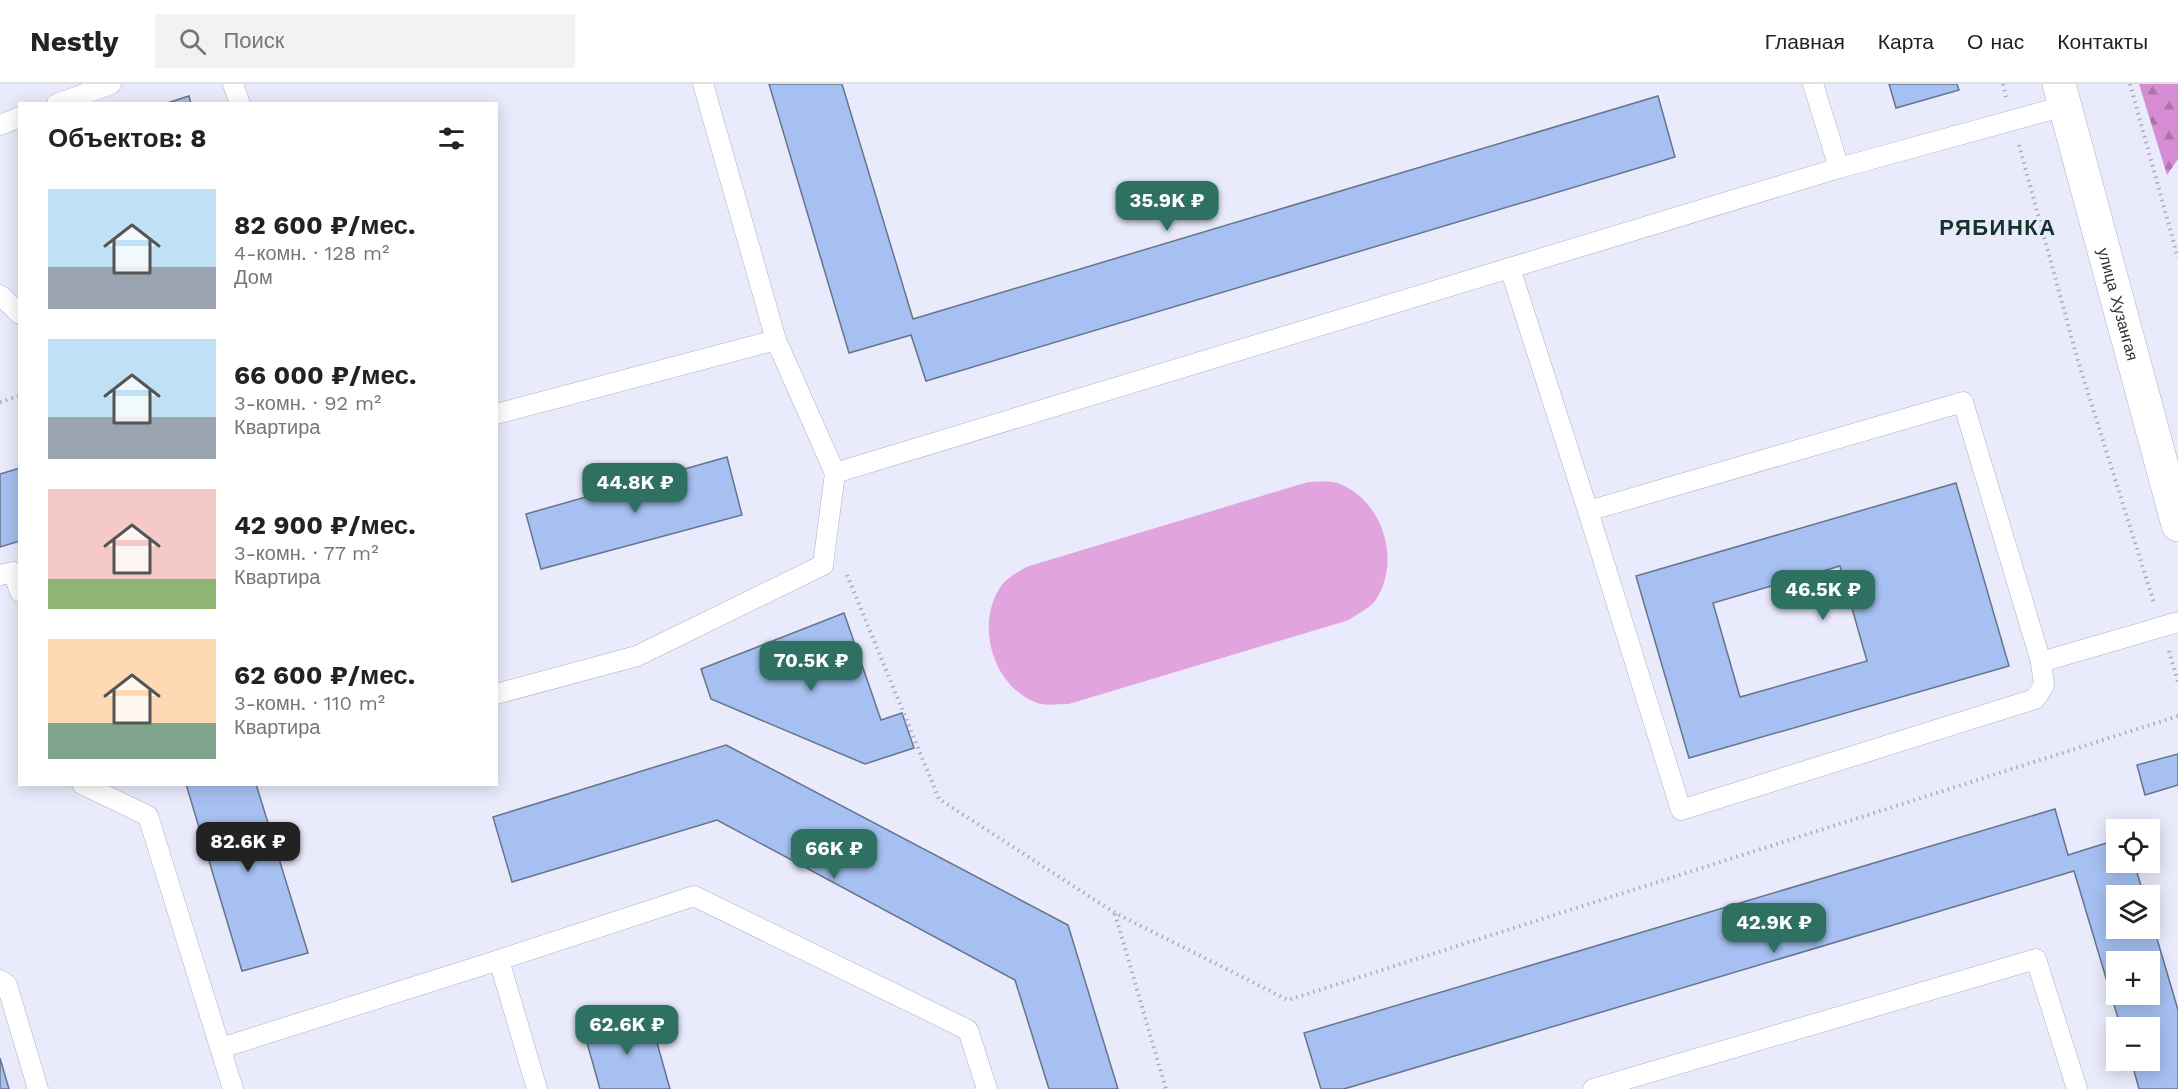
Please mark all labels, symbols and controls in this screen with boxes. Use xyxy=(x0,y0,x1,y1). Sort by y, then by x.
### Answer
search box xyxy=(155,14,575,68)
text: Nestly xyxy=(30,25,119,58)
icon: search xyxy=(176,25,209,58)
text: Поиск xyxy=(224,28,284,53)
text: Главная xyxy=(1765,29,1845,54)
text: Карта xyxy=(1878,29,1934,54)
text: О нас xyxy=(1967,29,2024,54)
text: Контакты xyxy=(2057,29,2148,54)
icon: filters xyxy=(435,122,468,155)
text: Объектов: 8 xyxy=(48,123,207,153)
pin: 35.9K ₽ xyxy=(1112,181,1222,232)
text: 35.9K ₽ xyxy=(1130,188,1204,212)
text: 82 600 ₽/мес. xyxy=(234,210,416,240)
icon: home xyxy=(96,213,168,285)
district label: РЯБИНКА xyxy=(1939,215,2057,240)
text: 4-комн. · 128 m² xyxy=(234,241,389,265)
street label: улица Хузангая xyxy=(2094,246,2142,363)
text: Дом xyxy=(234,265,273,289)
text: 66 000 ₽/мес. xyxy=(234,360,417,390)
icon: home xyxy=(96,363,168,435)
text: 3-комн. · 92 m² xyxy=(234,391,381,415)
text: Квартира xyxy=(234,415,320,439)
pin: 44.8K ₽ xyxy=(580,463,690,514)
text: 44.8K ₽ xyxy=(596,470,674,494)
text: 42 900 ₽/мес. xyxy=(234,510,416,540)
icon: home xyxy=(96,513,168,585)
text: 3-комн. · 77 m² xyxy=(234,541,378,565)
text: Квартира xyxy=(234,565,320,589)
pin: 46.5K ₽ xyxy=(1768,570,1878,621)
text: 46.5K ₽ xyxy=(1785,577,1861,601)
pin: 70.5K ₽ xyxy=(756,641,866,692)
text: 70.5K ₽ xyxy=(773,648,849,672)
text: 62 600 ₽/мес. xyxy=(234,660,415,690)
icon: home xyxy=(96,663,168,735)
text: 3-комн. · 110 m² xyxy=(234,691,385,715)
text: Квартира xyxy=(234,715,320,739)
map controls xyxy=(2106,819,2160,1071)
button: locate xyxy=(2106,819,2160,873)
pin: 82.6K ₽ xyxy=(193,822,303,873)
text: 82.6K ₽ xyxy=(210,829,286,853)
pin: 66K ₽ xyxy=(792,829,876,880)
text: 66K ₽ xyxy=(805,836,863,860)
button: layers xyxy=(2106,885,2160,939)
pin: 42.9K ₽ xyxy=(1719,903,1829,954)
text: 42.9K ₽ xyxy=(1736,910,1812,934)
button: + xyxy=(2106,951,2160,1005)
pin: 62.6K ₽ xyxy=(572,1005,682,1056)
text: 62.6K ₽ xyxy=(589,1012,665,1036)
button: − xyxy=(2106,1017,2160,1071)

